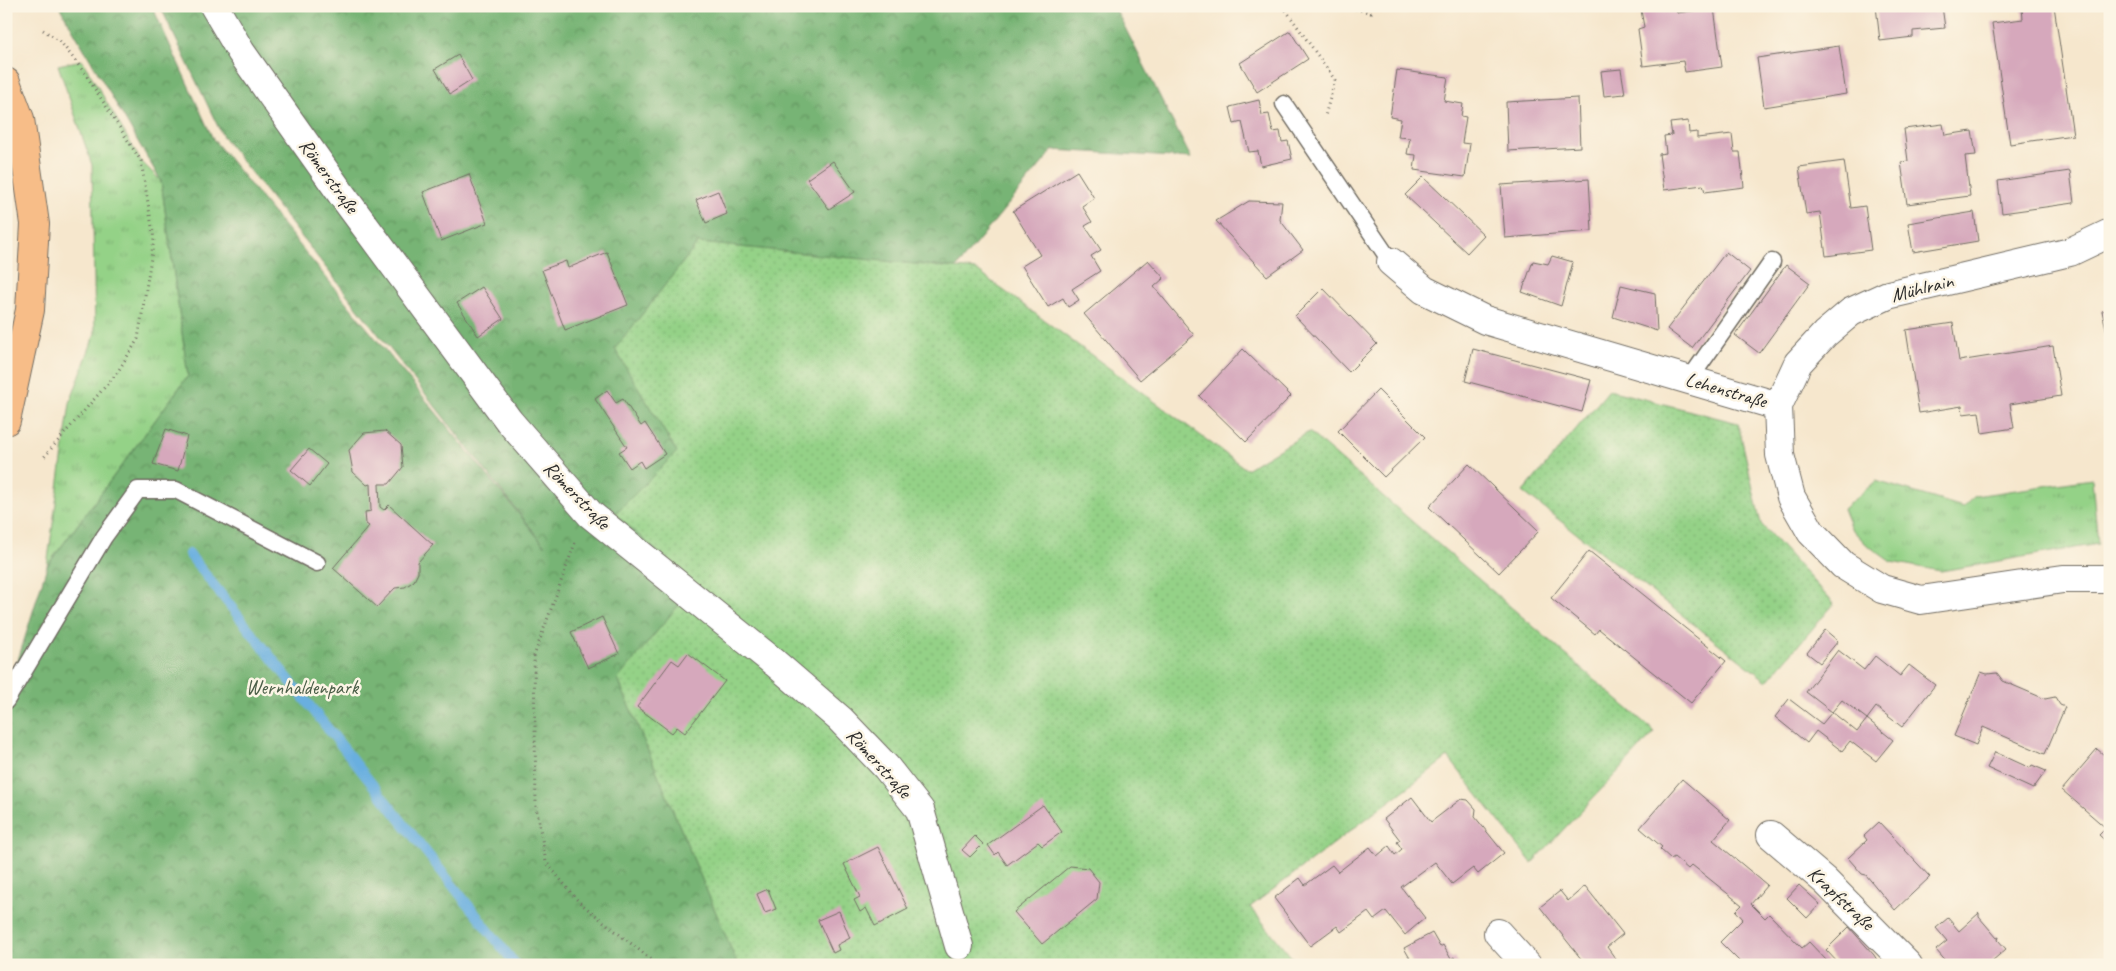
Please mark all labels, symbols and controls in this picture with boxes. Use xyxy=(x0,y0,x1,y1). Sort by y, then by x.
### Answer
street label: Römerstraße xyxy=(294,134,365,219)
street label: Mühlrain xyxy=(1888,268,1957,308)
street label: Lehenstraße xyxy=(1683,367,1771,414)
street label: Römerstraße xyxy=(538,455,617,536)
park label: Wernhaldenpark xyxy=(246,675,360,700)
street label: Römerstraße xyxy=(841,723,918,804)
street label: Krapfstraße xyxy=(1802,861,1881,936)

